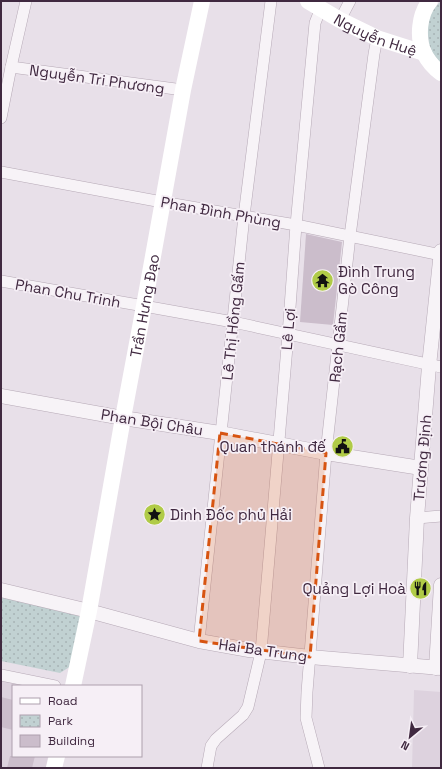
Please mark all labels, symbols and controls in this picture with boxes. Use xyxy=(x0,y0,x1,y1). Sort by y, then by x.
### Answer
street label: Nguyễn Huệ xyxy=(331,9,420,60)
street label: Nguyễn Tri Phương xyxy=(28,60,166,98)
street label: Phan Đình Phùng xyxy=(159,192,283,232)
street label: Trần Hưng Đạo xyxy=(125,252,163,359)
street label: Lê Thị Hồng Gấm xyxy=(217,261,249,381)
place label: Đình Trung Gò Công xyxy=(338,262,415,298)
temple icon: Đình Trung Gò Công xyxy=(309,267,335,293)
street label: Phan Chu Trinh xyxy=(14,274,122,312)
street label: Lê Lợi xyxy=(277,307,299,351)
street label: Rạch Gầm xyxy=(325,311,351,383)
street label: Phan Bội Châu xyxy=(100,405,204,439)
street label: Trương Định xyxy=(409,414,435,502)
public building icon: Quan thánh đế xyxy=(329,433,355,459)
place label: Quan thánh đế xyxy=(220,437,326,456)
place icon: Dinh Đốc phủ Hải xyxy=(141,501,167,527)
place label: Dinh Đốc phủ Hải xyxy=(170,505,292,524)
restaurant icon: Quảng Lợi Hoà xyxy=(408,575,434,601)
place label: Quảng Lợi Hoà xyxy=(303,579,406,598)
street label: Hai Ba Trung xyxy=(217,634,309,666)
legend xyxy=(12,685,142,757)
text: Road xyxy=(48,693,77,709)
text: Park xyxy=(48,713,73,729)
north arrow xyxy=(390,717,430,757)
text: Building xyxy=(48,733,95,749)
text: N xyxy=(399,738,412,754)

